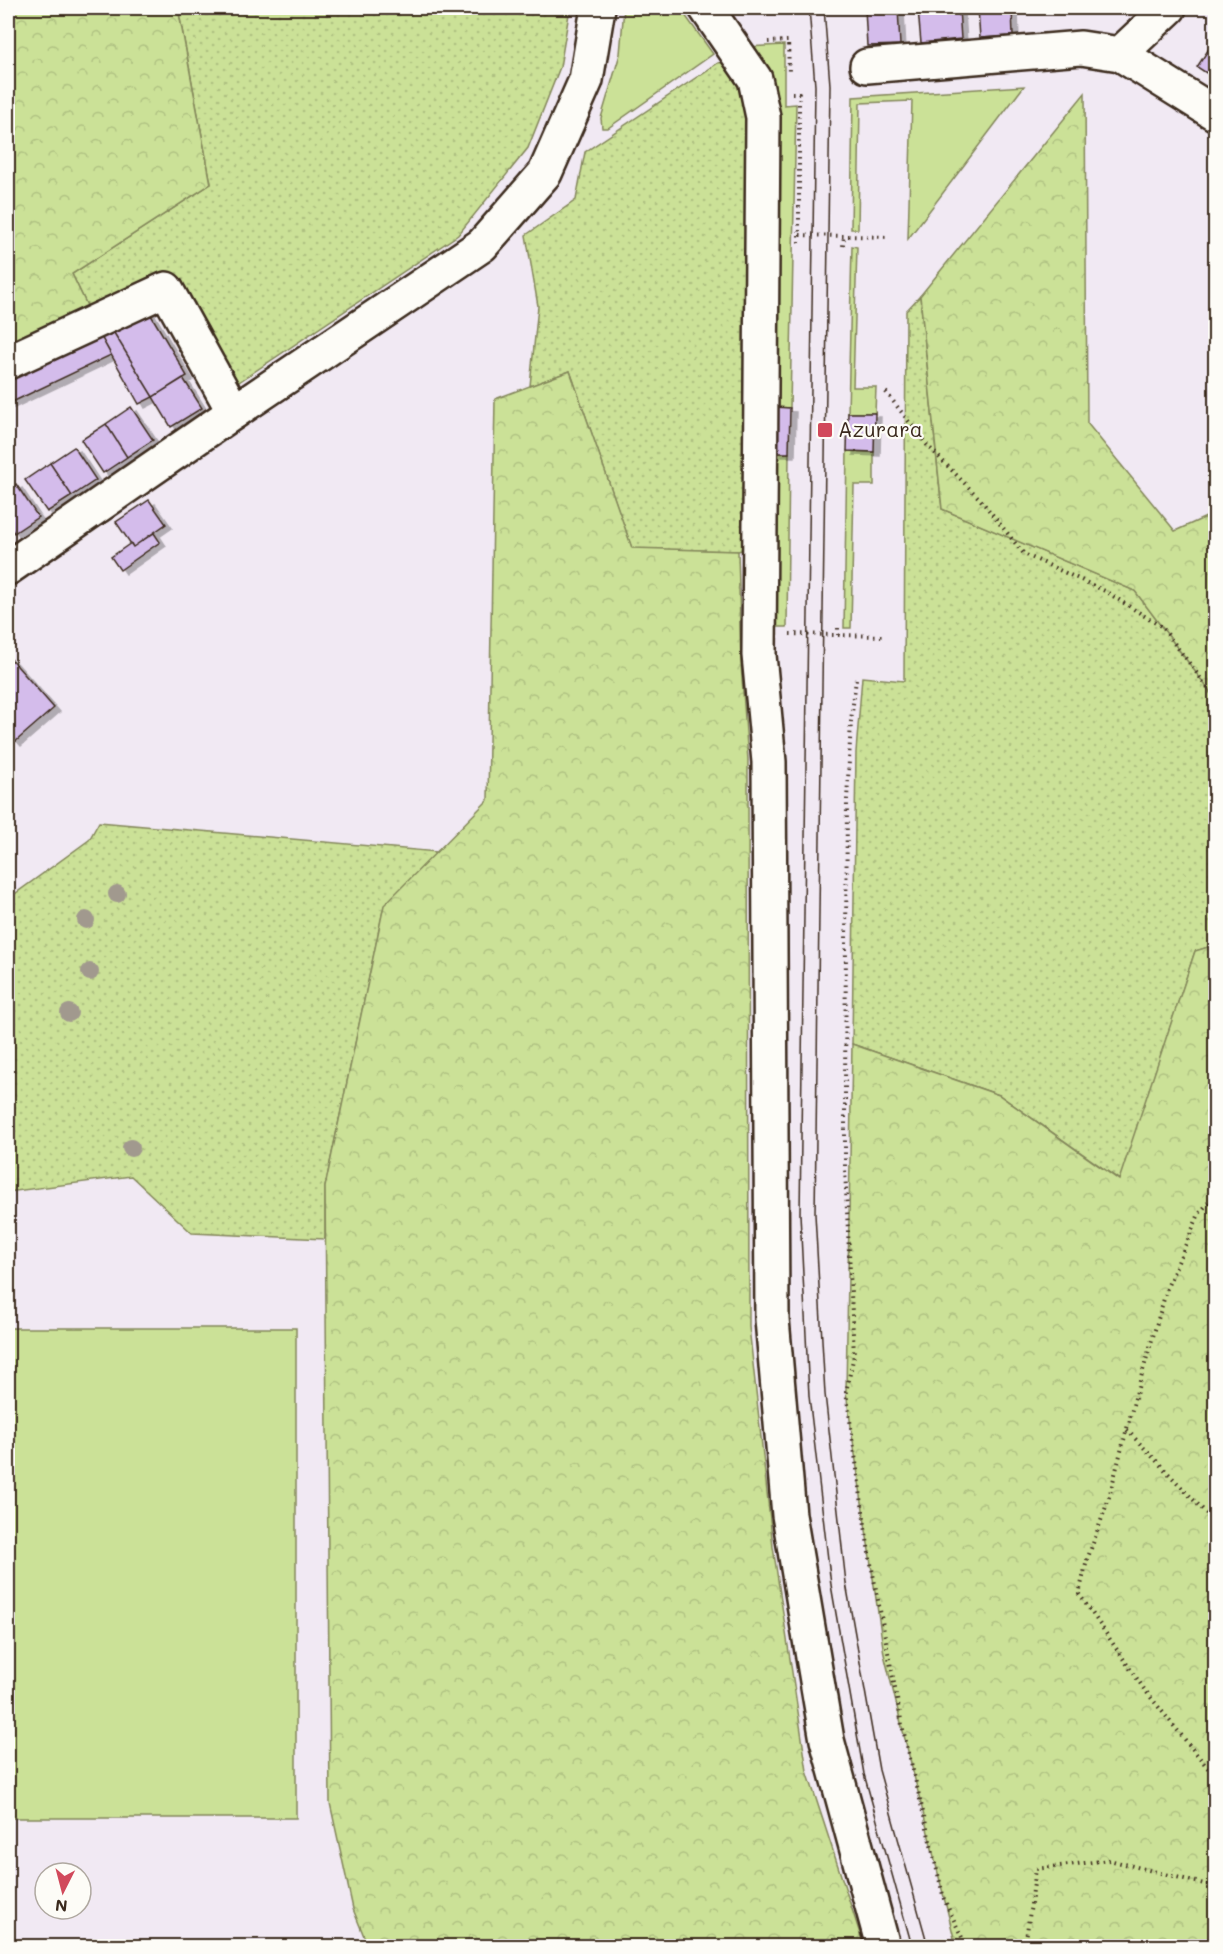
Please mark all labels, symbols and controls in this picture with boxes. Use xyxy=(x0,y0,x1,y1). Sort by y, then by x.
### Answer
place label: Azurara xyxy=(838,415,923,442)
marker: Azurara xyxy=(816,421,834,439)
north arrow xyxy=(33,1861,93,1921)
text: N xyxy=(54,1895,69,1917)

